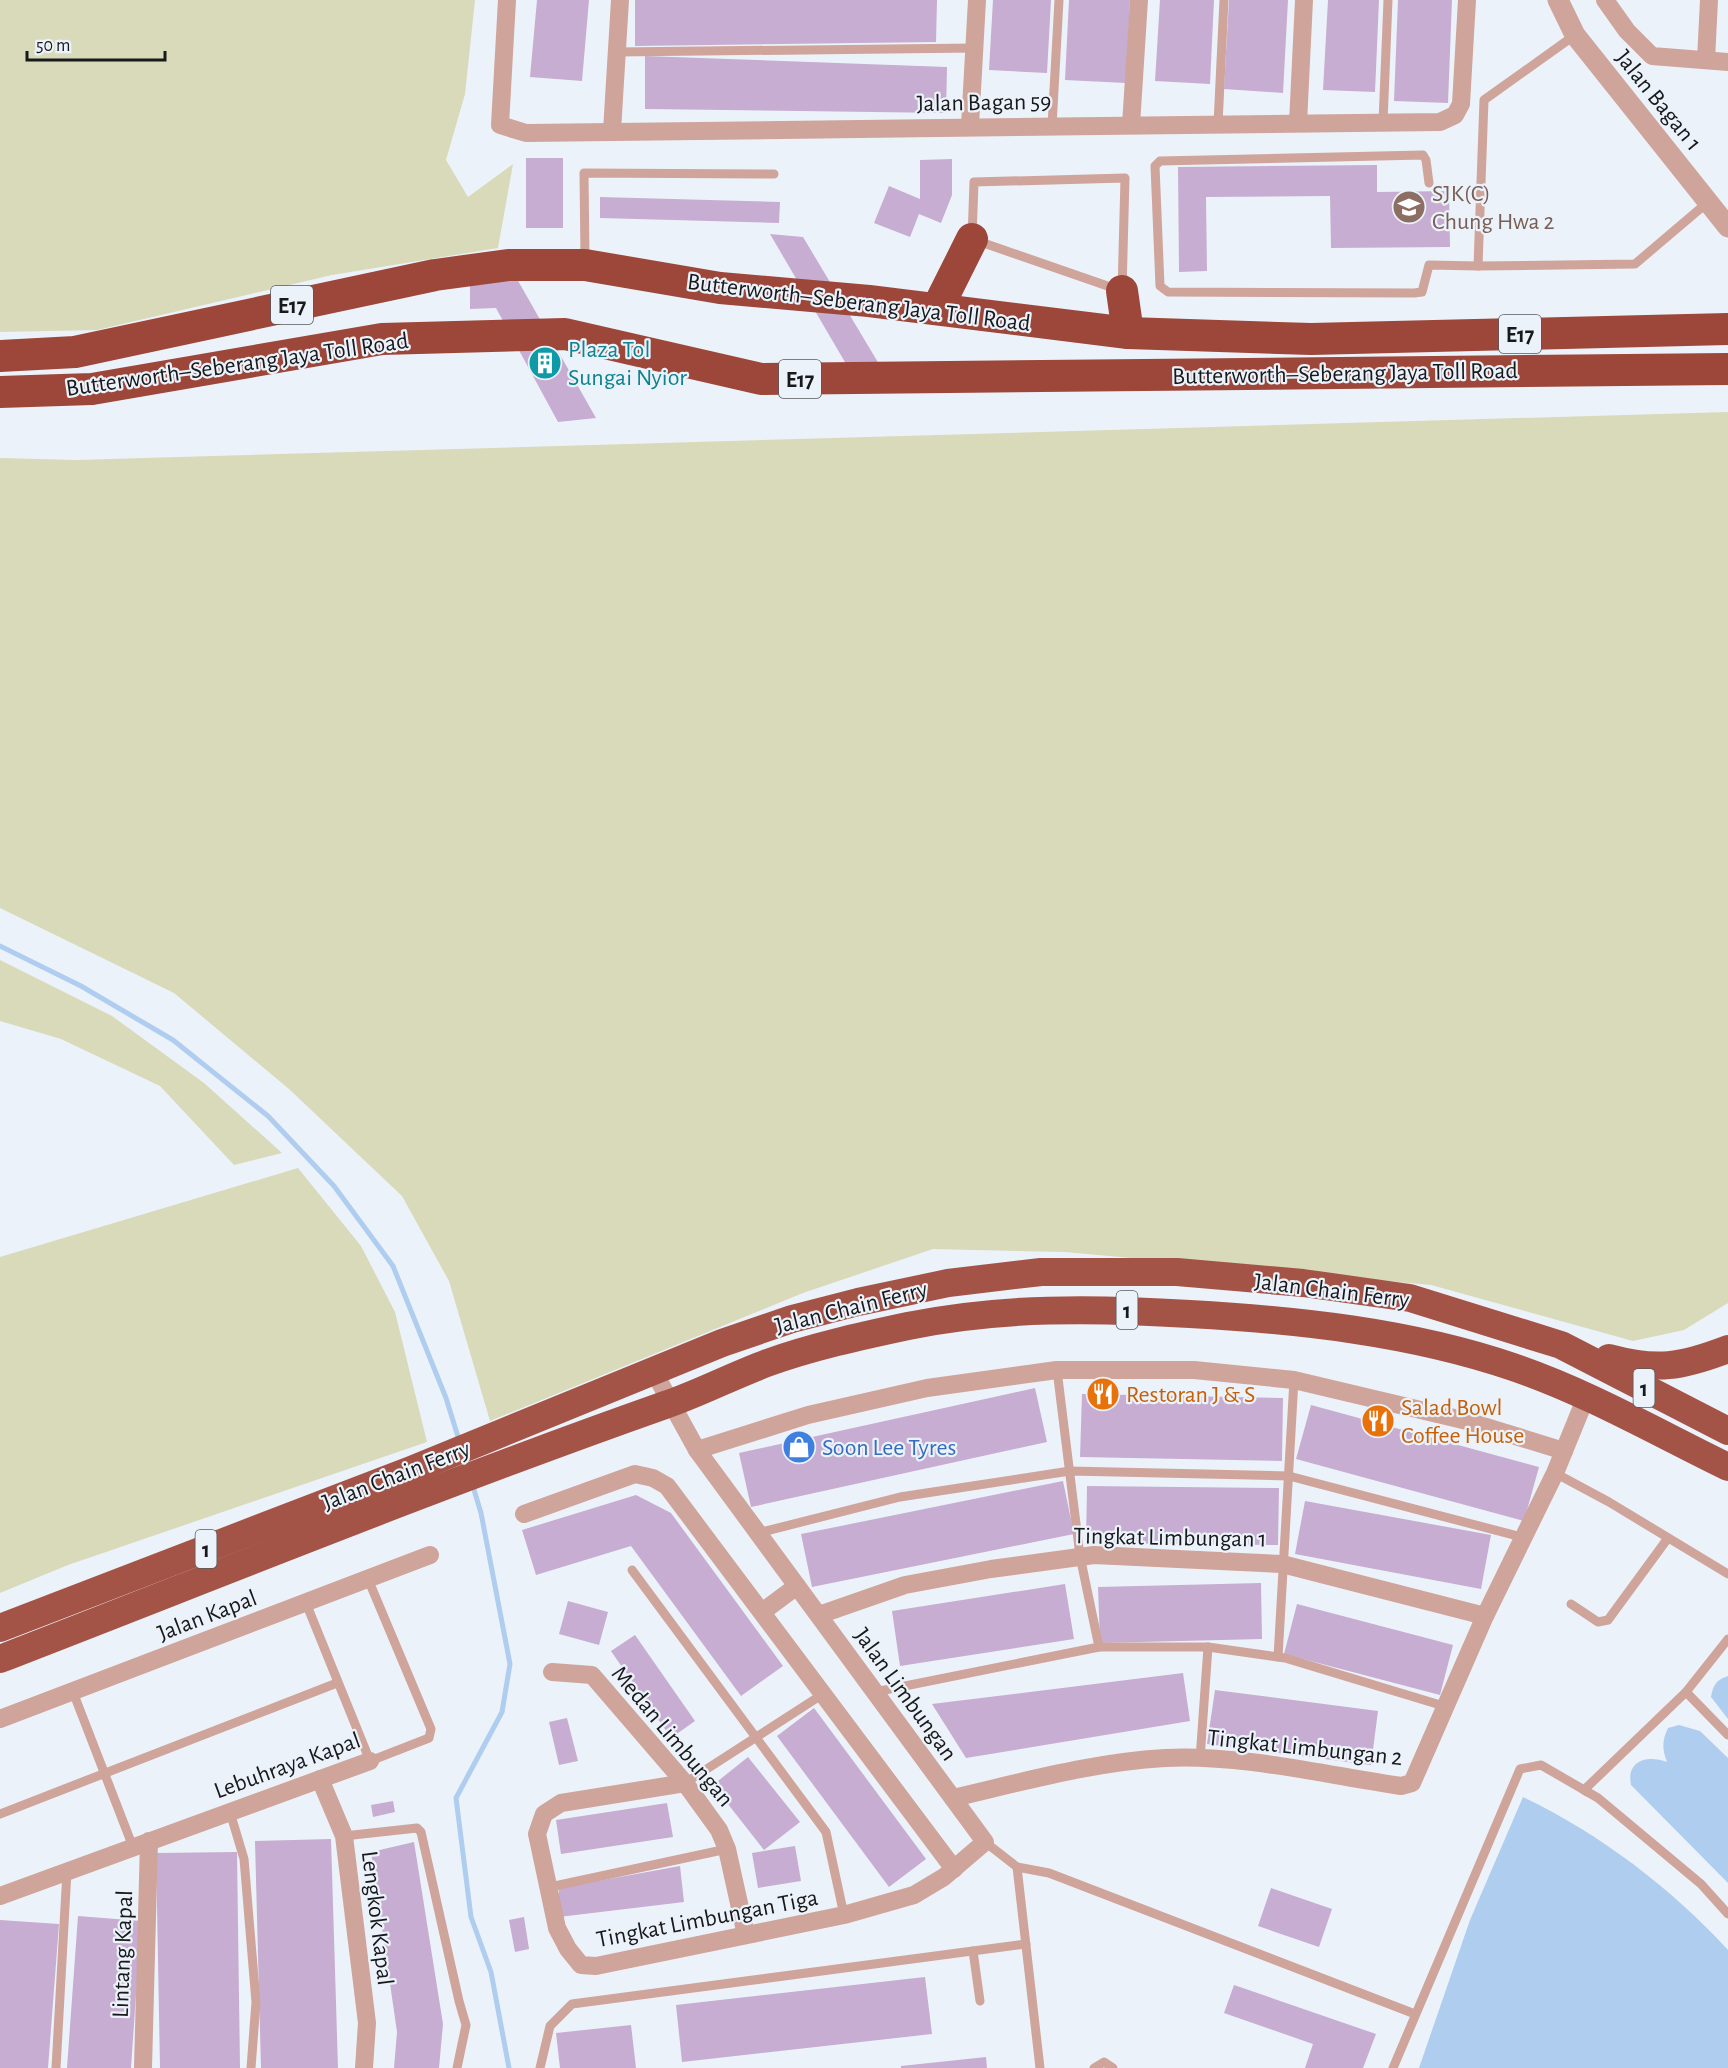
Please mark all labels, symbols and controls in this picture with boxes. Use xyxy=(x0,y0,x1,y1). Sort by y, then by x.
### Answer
scale bar xyxy=(27,24,165,62)
text: 50 m xyxy=(36,37,70,55)
street label: Jalan Bagan 1 xyxy=(1611,46,1706,156)
street label: Jalan Bagan 59 xyxy=(916,90,1052,116)
place label: SJK(C) Chung Hwa 2 xyxy=(1432,182,1555,234)
school or university icon: SJK(C) Chung Hwa 2 xyxy=(1391,189,1427,225)
street label: Butterworth–Seberang Jaya Toll Road xyxy=(686,270,1032,336)
road number: E17 xyxy=(271,286,313,324)
road number: E17 xyxy=(1499,315,1541,353)
street label: Butterworth–Seberang Jaya Toll Road xyxy=(64,329,410,401)
place label: Plaza Tol Sungai Nyior xyxy=(568,338,687,390)
building icon: Plaza Tol Sungai Nyior xyxy=(527,345,563,381)
street label: Butterworth–Seberang Jaya Toll Road xyxy=(1172,359,1518,389)
road number: E17 xyxy=(779,360,821,398)
street label: Jalan Chain Ferry xyxy=(1253,1270,1411,1312)
street label: Jalan Chain Ferry xyxy=(773,1277,930,1338)
road number: 1 xyxy=(1116,1291,1138,1329)
road number: 1 xyxy=(1634,1369,1654,1407)
restaurant icon: Restoran J & S xyxy=(1085,1376,1121,1412)
place label: Restoran J & S xyxy=(1126,1383,1255,1407)
place label: Salad Bowl Coffee House xyxy=(1401,1396,1524,1448)
restaurant icon: Salad Bowl Coffee House xyxy=(1360,1403,1396,1439)
shop icon: Soon Lee Tyres xyxy=(781,1429,817,1465)
place label: Soon Lee Tyres xyxy=(822,1436,956,1460)
street label: Jalan Chain Ferry xyxy=(319,1437,473,1515)
street label: Tingkat Limbungan 1 xyxy=(1073,1524,1267,1552)
road number: 1 xyxy=(196,1530,216,1568)
street label: Jalan Kapal xyxy=(154,1586,260,1646)
street label: Jalan Limbungan xyxy=(849,1624,961,1765)
street label: Medan Limbungan xyxy=(607,1662,738,1812)
street label: Tingkat Limbungan 2 xyxy=(1206,1726,1404,1770)
street label: Lebuhraya Kapal xyxy=(211,1728,364,1804)
street label: Lengkok Kapal xyxy=(357,1850,397,1987)
street label: Tingkat Limbungan Tiga xyxy=(594,1886,820,1952)
street label: Lintang Kapal xyxy=(109,1890,137,2018)

